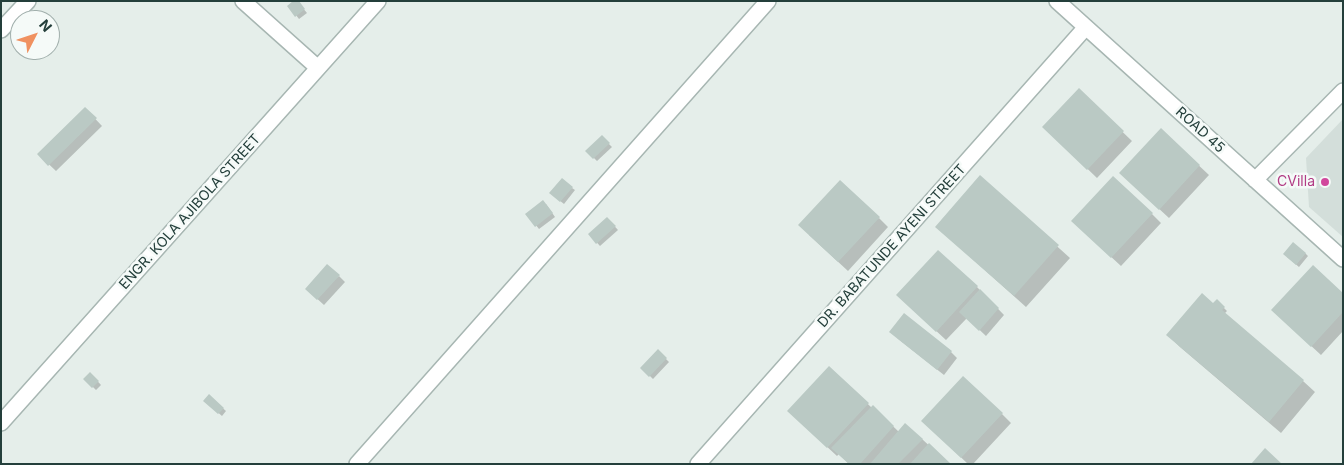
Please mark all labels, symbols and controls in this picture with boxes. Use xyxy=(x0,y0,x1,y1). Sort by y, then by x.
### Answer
north arrow xyxy=(10,10,60,60)
text: N xyxy=(36,16,56,35)
street label: ROAD 45 xyxy=(1172,104,1228,156)
street label: ENGR. KOLA AJIBOLA STREET xyxy=(116,131,264,293)
street label: DR. BABATUNDE AYENI STREET xyxy=(814,161,970,331)
place label: CVilla xyxy=(1277,174,1315,190)
marker: CVilla xyxy=(1319,176,1331,188)

